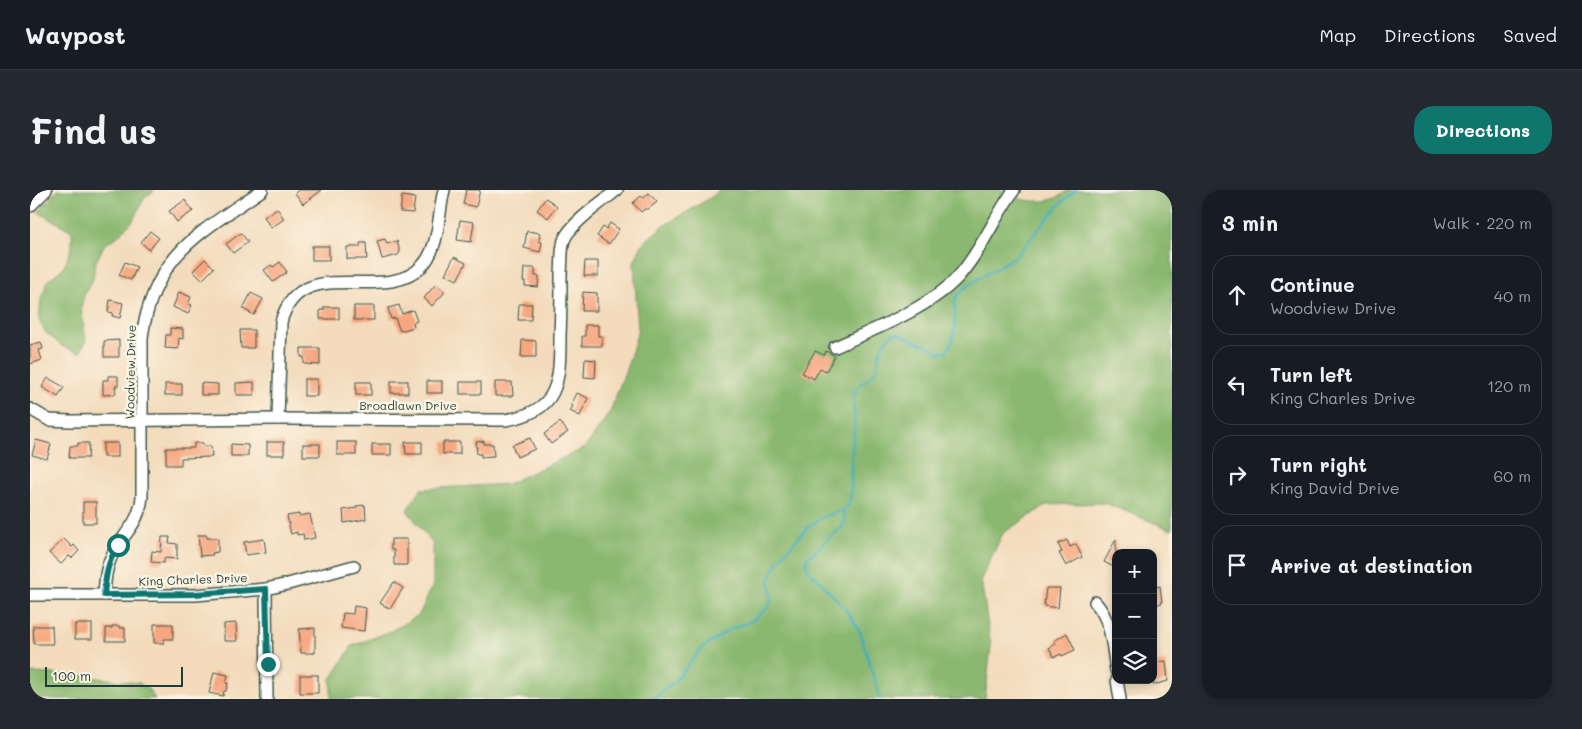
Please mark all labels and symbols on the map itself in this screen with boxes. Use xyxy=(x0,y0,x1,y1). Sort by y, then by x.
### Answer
street label: Woodview Drive xyxy=(121,325,139,419)
street label: Broadlawn Drive xyxy=(359,397,457,413)
route start xyxy=(107,534,130,557)
street label: King Charles Drive xyxy=(138,569,248,589)
route end xyxy=(257,653,280,676)
scale bar xyxy=(45,664,182,687)

